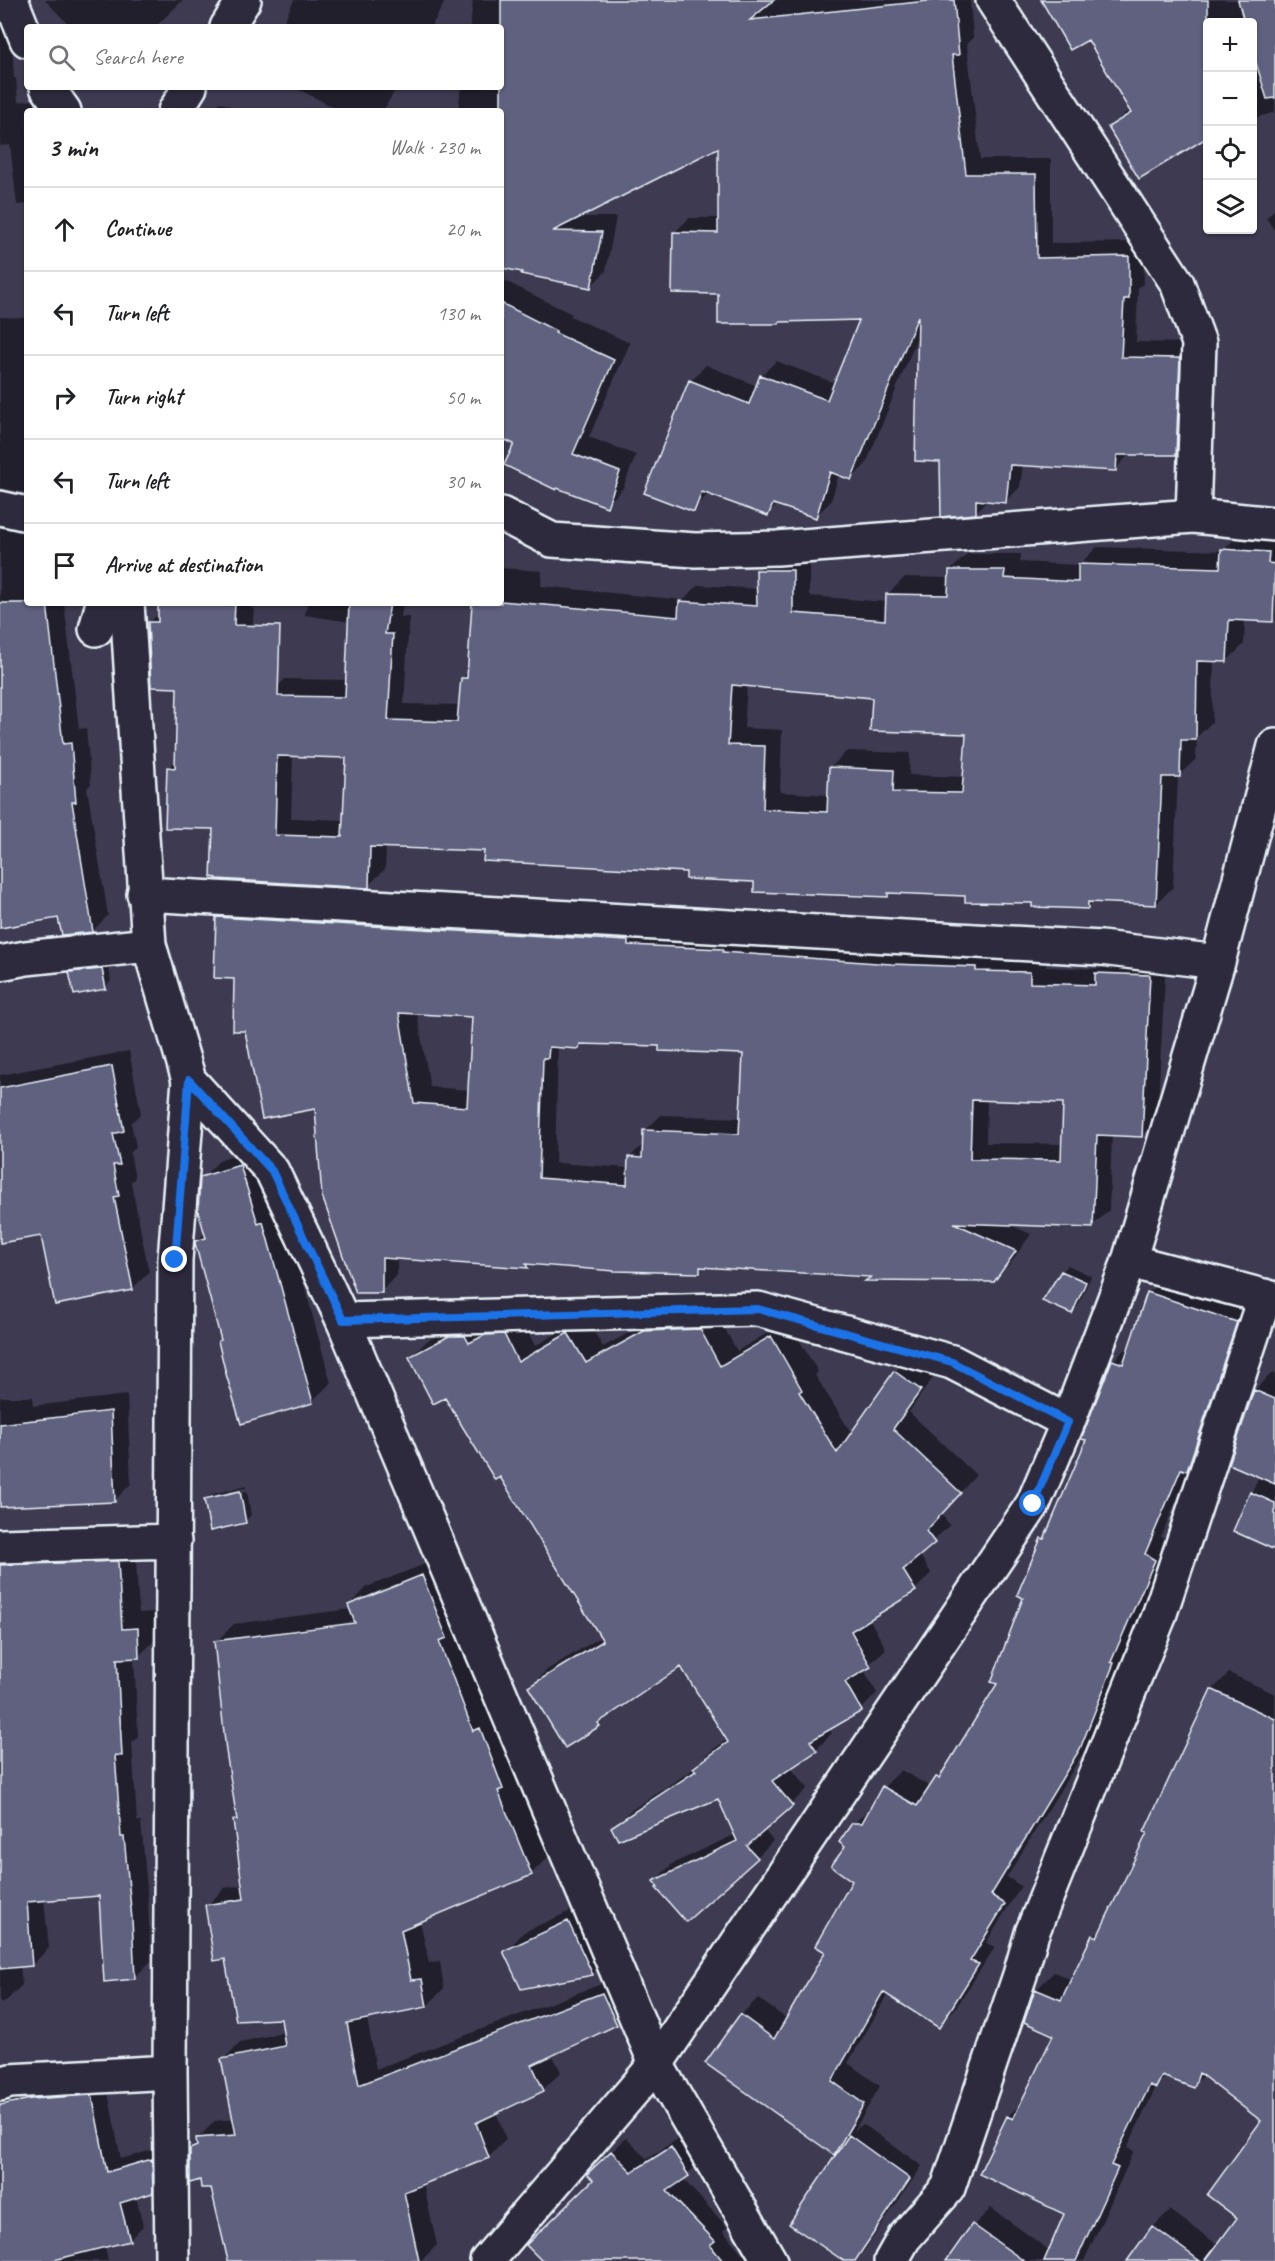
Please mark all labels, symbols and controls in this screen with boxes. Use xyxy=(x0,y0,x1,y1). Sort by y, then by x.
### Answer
map controls xyxy=(1203,18,1257,234)
button: + xyxy=(1203,18,1257,72)
search box xyxy=(24,24,504,90)
icon: search xyxy=(45,41,78,74)
text: Search here xyxy=(93,43,183,71)
button: − xyxy=(1203,72,1257,126)
button: locate xyxy=(1203,126,1257,180)
text: 3 min xyxy=(48,131,98,164)
text: Walk · 230 m xyxy=(390,135,480,160)
button: layers xyxy=(1203,180,1257,234)
icon: ahead xyxy=(48,213,81,246)
text: Continue xyxy=(105,215,171,243)
text: 20 m xyxy=(446,217,480,242)
icon: left xyxy=(48,297,81,330)
text: Turn left xyxy=(105,299,169,327)
text: 130 m xyxy=(437,301,480,326)
icon: right xyxy=(48,381,81,414)
text: Turn right xyxy=(105,383,182,411)
text: 50 m xyxy=(446,385,480,410)
icon: left xyxy=(48,465,81,498)
text: Turn left xyxy=(105,467,169,495)
text: 30 m xyxy=(446,469,480,494)
icon: arrive xyxy=(48,549,81,582)
text: Arrive at destination xyxy=(105,551,262,579)
route end xyxy=(161,1246,187,1272)
route start xyxy=(1019,1490,1045,1516)

